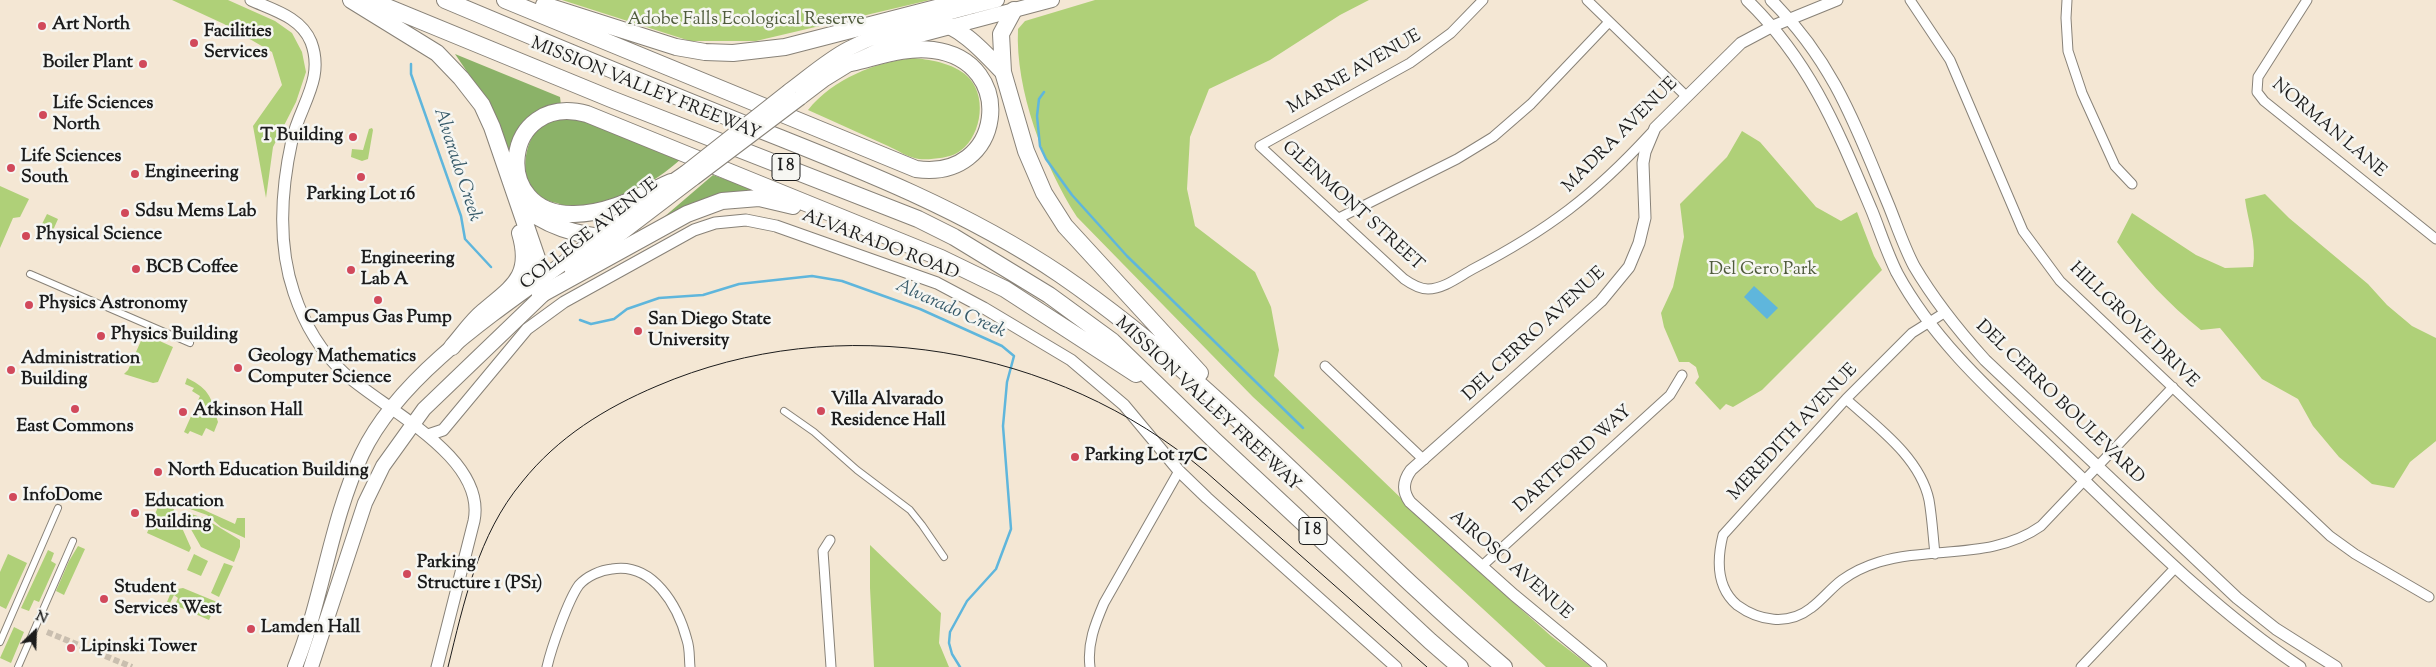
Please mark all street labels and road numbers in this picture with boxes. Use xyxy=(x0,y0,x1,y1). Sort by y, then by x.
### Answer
street label: MARNE AVENUE xyxy=(1284,26,1426,120)
street label: MISSION VALLEY FREEWAY xyxy=(527,34,763,146)
street label: MADRA AVENUE xyxy=(1559,74,1683,198)
street label: NORMAN LANE xyxy=(2266,75,2390,183)
street label: GLENMONT STREET xyxy=(1277,138,1427,276)
road number: I 8 xyxy=(772,154,800,180)
street label: COLLEGE AVENUE xyxy=(517,174,663,296)
street label: ALVARADO ROAD xyxy=(798,206,962,286)
street label: HILLGROVE DRIVE xyxy=(2064,259,2202,393)
street label: DEL CERRO AVENUE xyxy=(1459,263,1611,407)
street label: MISSION VALLEY FREEWAY xyxy=(1110,313,1304,497)
street label: DEL CERRO BOULEVARD xyxy=(1970,317,2148,489)
street label: MEREDITH AVENUE xyxy=(1725,360,1863,506)
street label: DARTFORD WAY xyxy=(1511,402,1637,518)
street label: AIROSO AVENUE xyxy=(1444,507,1576,625)
road number: I 8 xyxy=(1299,518,1327,544)

